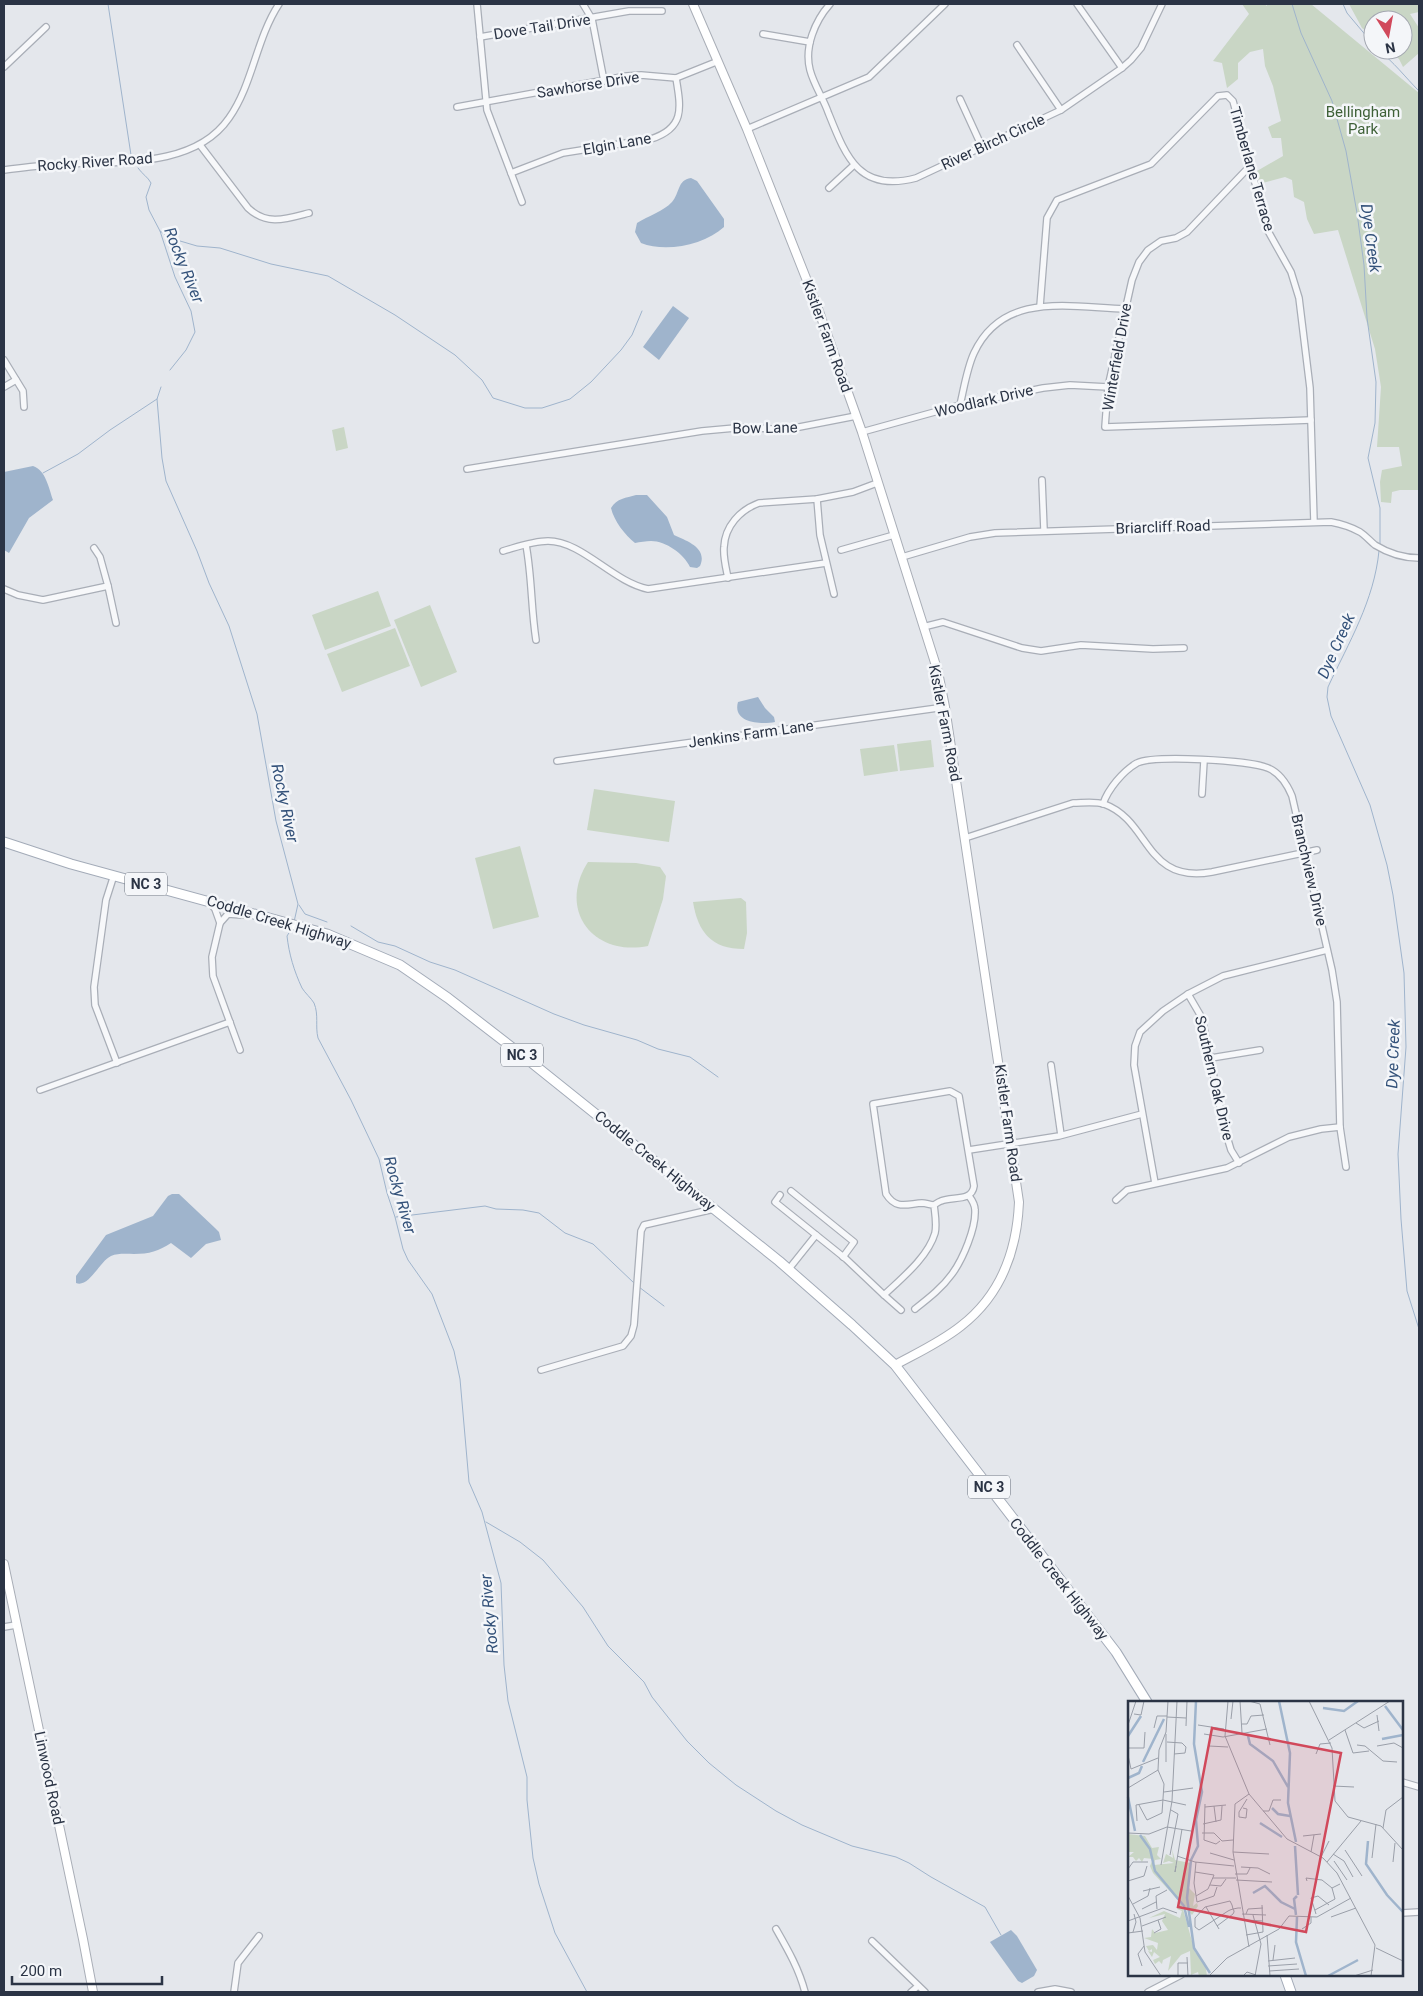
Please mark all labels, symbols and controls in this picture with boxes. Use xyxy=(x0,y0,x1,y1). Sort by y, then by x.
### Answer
street label: Dove Tail Drive xyxy=(492,10,592,44)
north arrow xyxy=(1363,10,1413,60)
text: N xyxy=(1384,39,1397,57)
street label: Sawhorse Drive xyxy=(536,68,640,102)
park label: Bellingham Park xyxy=(1326,103,1400,138)
street label: Timberlane Terrace xyxy=(1226,105,1278,233)
street label: River Birch Circle xyxy=(938,110,1048,174)
street label: Elgin Lane xyxy=(582,129,652,159)
street label: Rocky River Road xyxy=(37,149,153,175)
water label: Dye Creek xyxy=(1357,202,1385,275)
water label: Rocky River xyxy=(160,224,208,306)
street label: Kistler Farm Road xyxy=(798,277,856,395)
street label: Winterfield Drive xyxy=(1099,302,1135,412)
street label: Woodlark Drive xyxy=(933,381,1035,421)
street label: Bow Lane xyxy=(732,418,798,438)
street label: Briarcliff Road xyxy=(1115,516,1211,538)
water label: Dye Creek xyxy=(1313,610,1359,681)
street label: Kistler Farm Road xyxy=(925,663,965,783)
street label: Jenkins Farm Lane xyxy=(687,716,815,752)
water label: Rocky River xyxy=(267,762,303,845)
street label: Branchview Drive xyxy=(1287,812,1331,928)
road number: NC 3 xyxy=(125,872,167,896)
street label: Coddle Creek Highway xyxy=(205,891,353,953)
street label: Southern Oak Drive xyxy=(1191,1014,1237,1142)
water label: Dye Creek xyxy=(1382,1018,1404,1089)
road number: NC 3 xyxy=(501,1044,543,1066)
street label: Kistler Farm Road xyxy=(991,1063,1025,1183)
street label: Coddle Creek Highway xyxy=(591,1107,719,1215)
water label: Rocky River xyxy=(380,1154,420,1237)
road number: NC 3 xyxy=(968,1475,1010,1498)
street label: Coddle Creek Highway xyxy=(1006,1514,1112,1644)
water label: Rocky River xyxy=(476,1573,502,1655)
inset map xyxy=(1128,1701,1403,1976)
street label: Linwood Road xyxy=(30,1730,68,1826)
scale bar xyxy=(12,1954,162,1986)
text: 200 m xyxy=(20,1962,62,1980)

